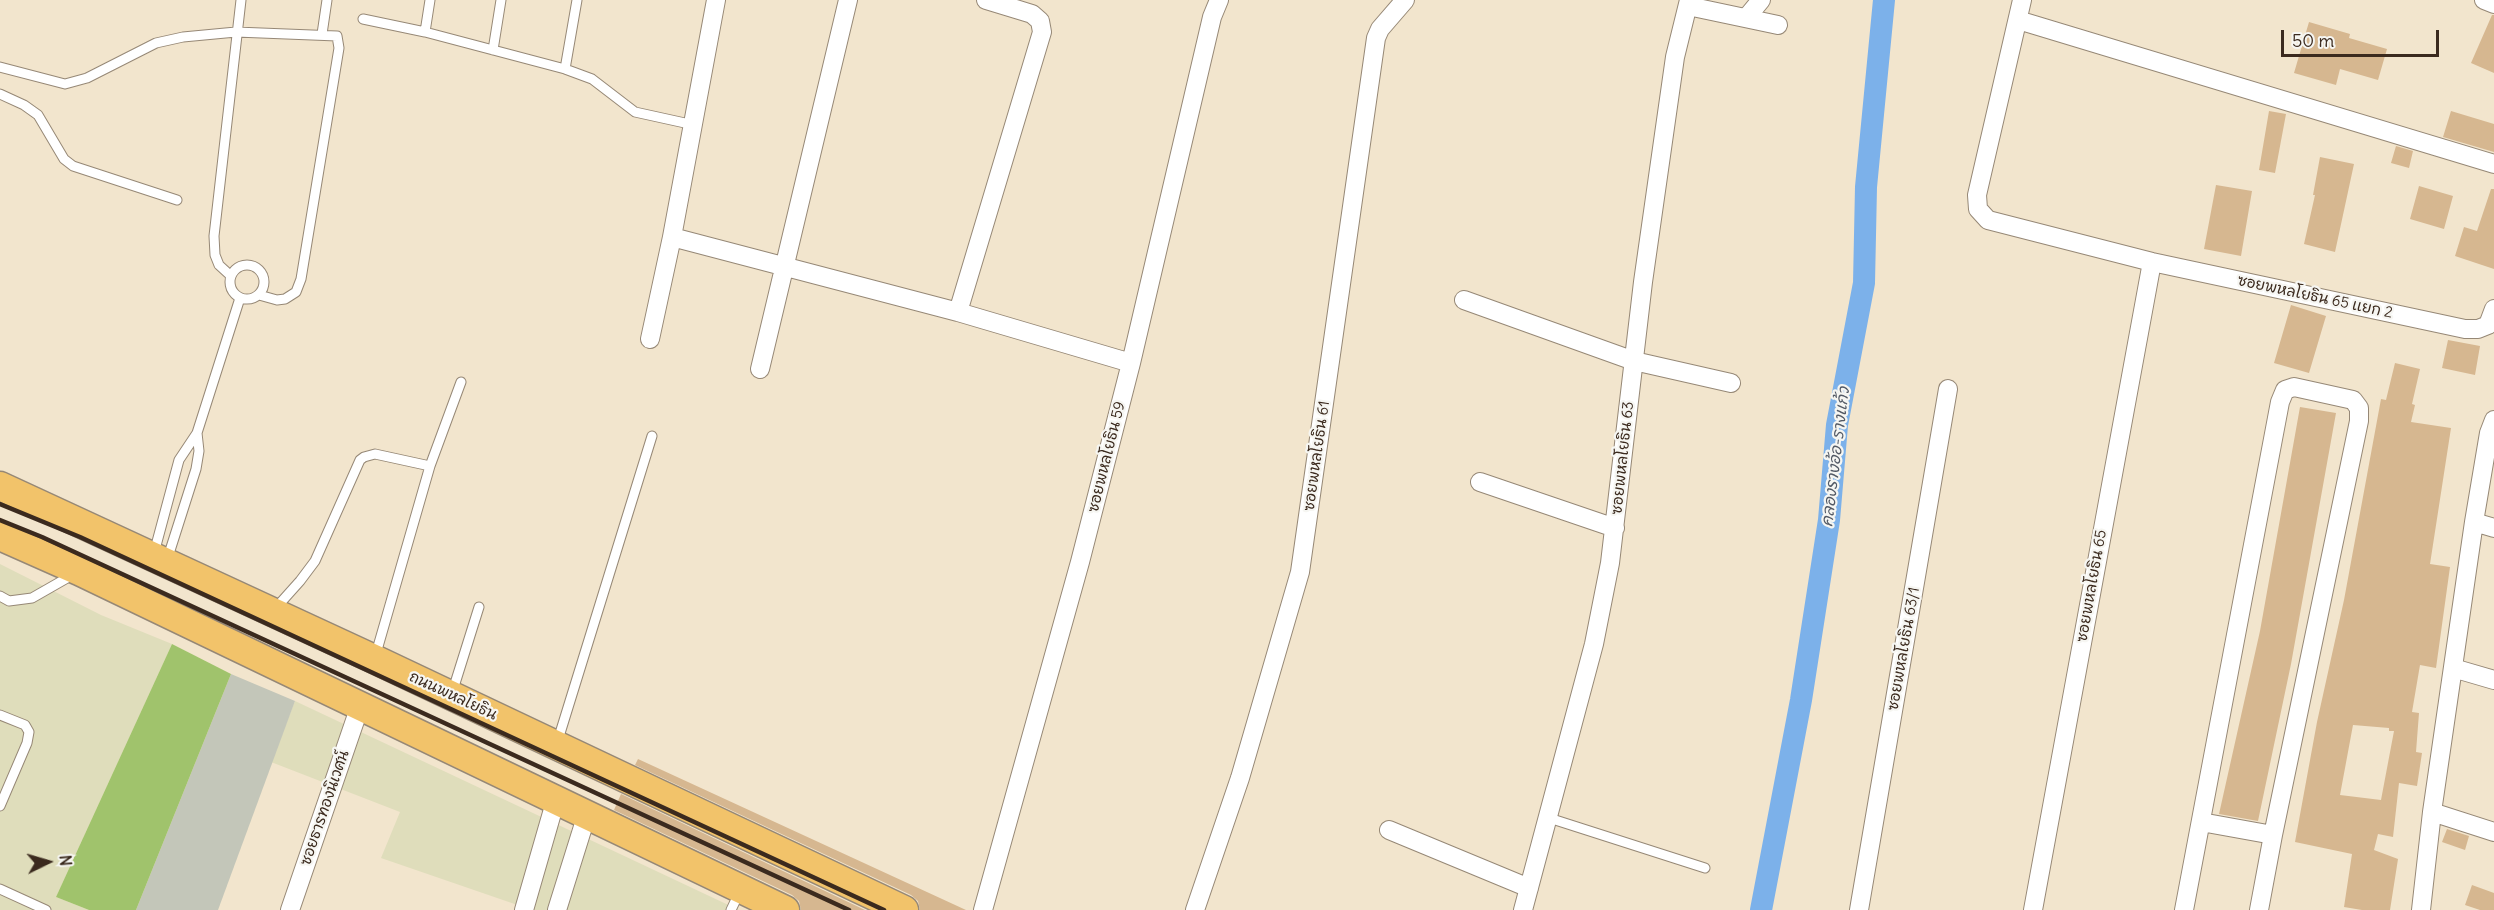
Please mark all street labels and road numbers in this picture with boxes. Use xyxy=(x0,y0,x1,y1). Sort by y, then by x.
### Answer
street label: ซอยพหลโยธิน 65 แยก 2 xyxy=(2236,272,2394,322)
street label: ซอยพหลโยธิน 59 xyxy=(1085,400,1129,514)
street label: ซอยพหลโยธิน 61 xyxy=(1300,400,1334,512)
street label: ซอยพหลโยธิน 63 xyxy=(1608,401,1638,515)
street label: ซอยพหลโยธิน 65 xyxy=(2073,528,2111,644)
street label: ซอยพหลโยธิน 63/1 xyxy=(1884,586,1924,712)
street label: ถนนพหลโยธิน xyxy=(406,668,500,724)
street label: ซอยธารทองนิเวศน์ xyxy=(297,748,353,868)

